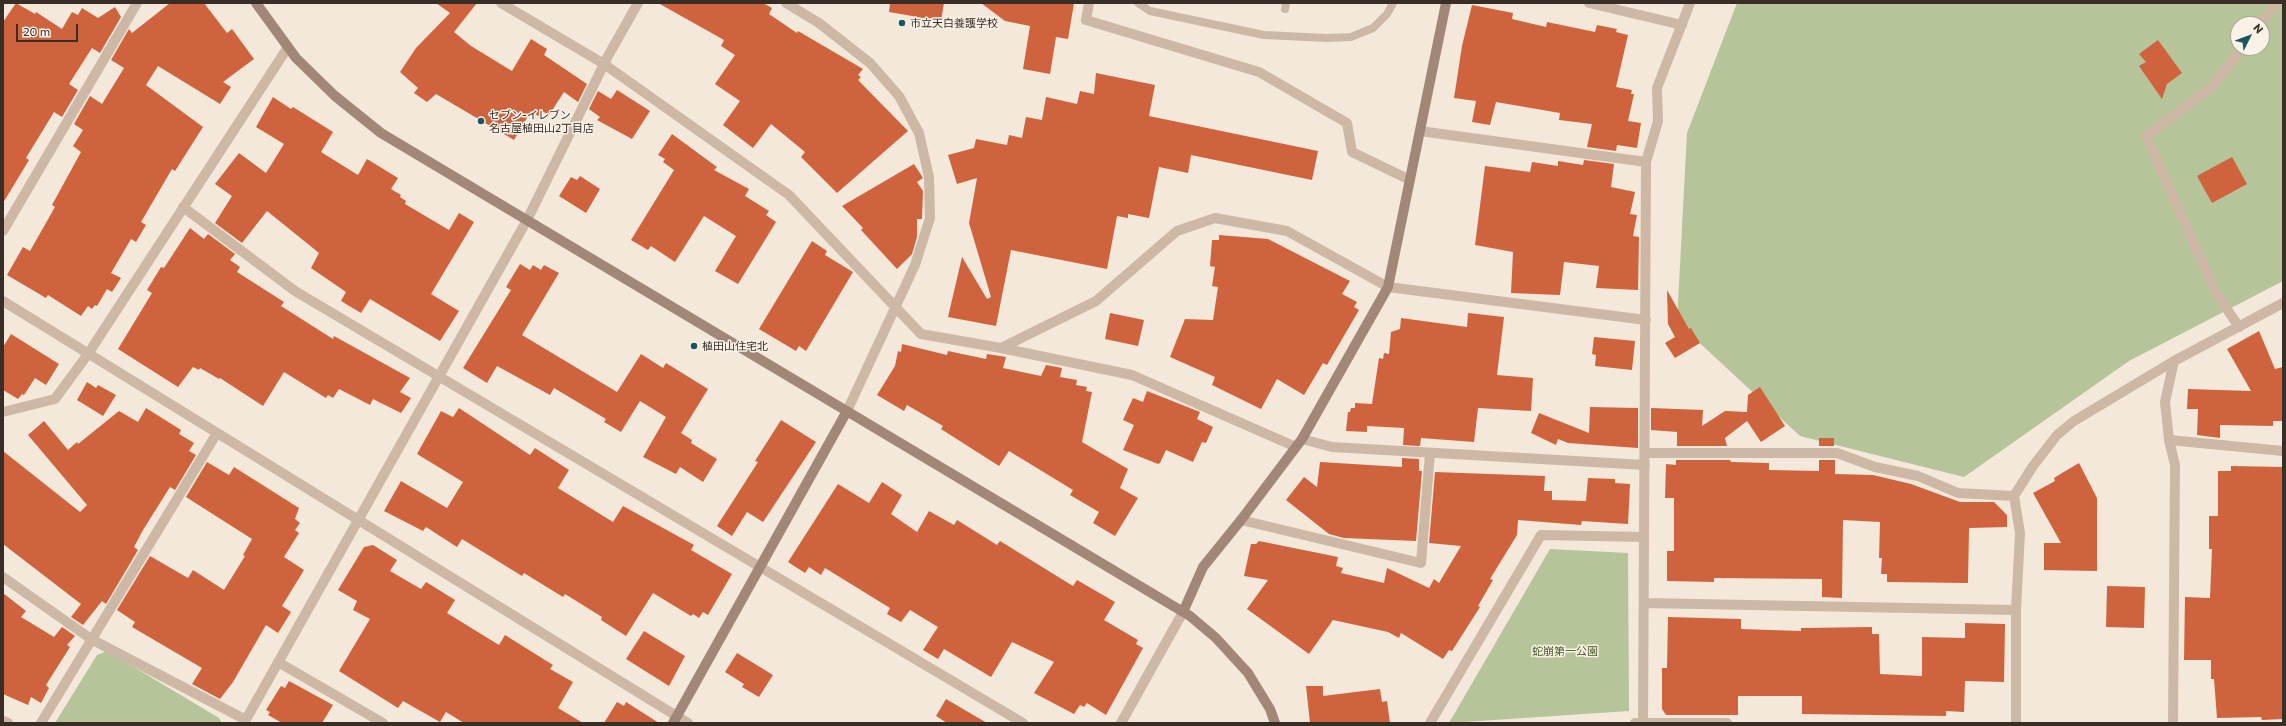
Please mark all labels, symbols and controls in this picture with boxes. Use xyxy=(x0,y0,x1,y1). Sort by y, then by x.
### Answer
scale bar xyxy=(18,16,80,42)
place label: 市立天白養護学校 xyxy=(910,16,998,30)
north arrow xyxy=(2230,16,2270,56)
marker: 市立天白養護学校 xyxy=(897,18,907,28)
text: N xyxy=(2251,21,2266,36)
text: 20 m xyxy=(23,24,50,38)
place label: セブン-イレブン 名古屋植田山2丁目店 xyxy=(489,108,594,134)
marker: セブン-イレブン 名古屋植田山2丁目店 xyxy=(476,116,486,126)
place label: 植田山住宅北 xyxy=(702,339,768,353)
marker: 植田山住宅北 xyxy=(689,341,699,351)
park label: 蛇崩第一公園 xyxy=(1532,644,1598,658)

